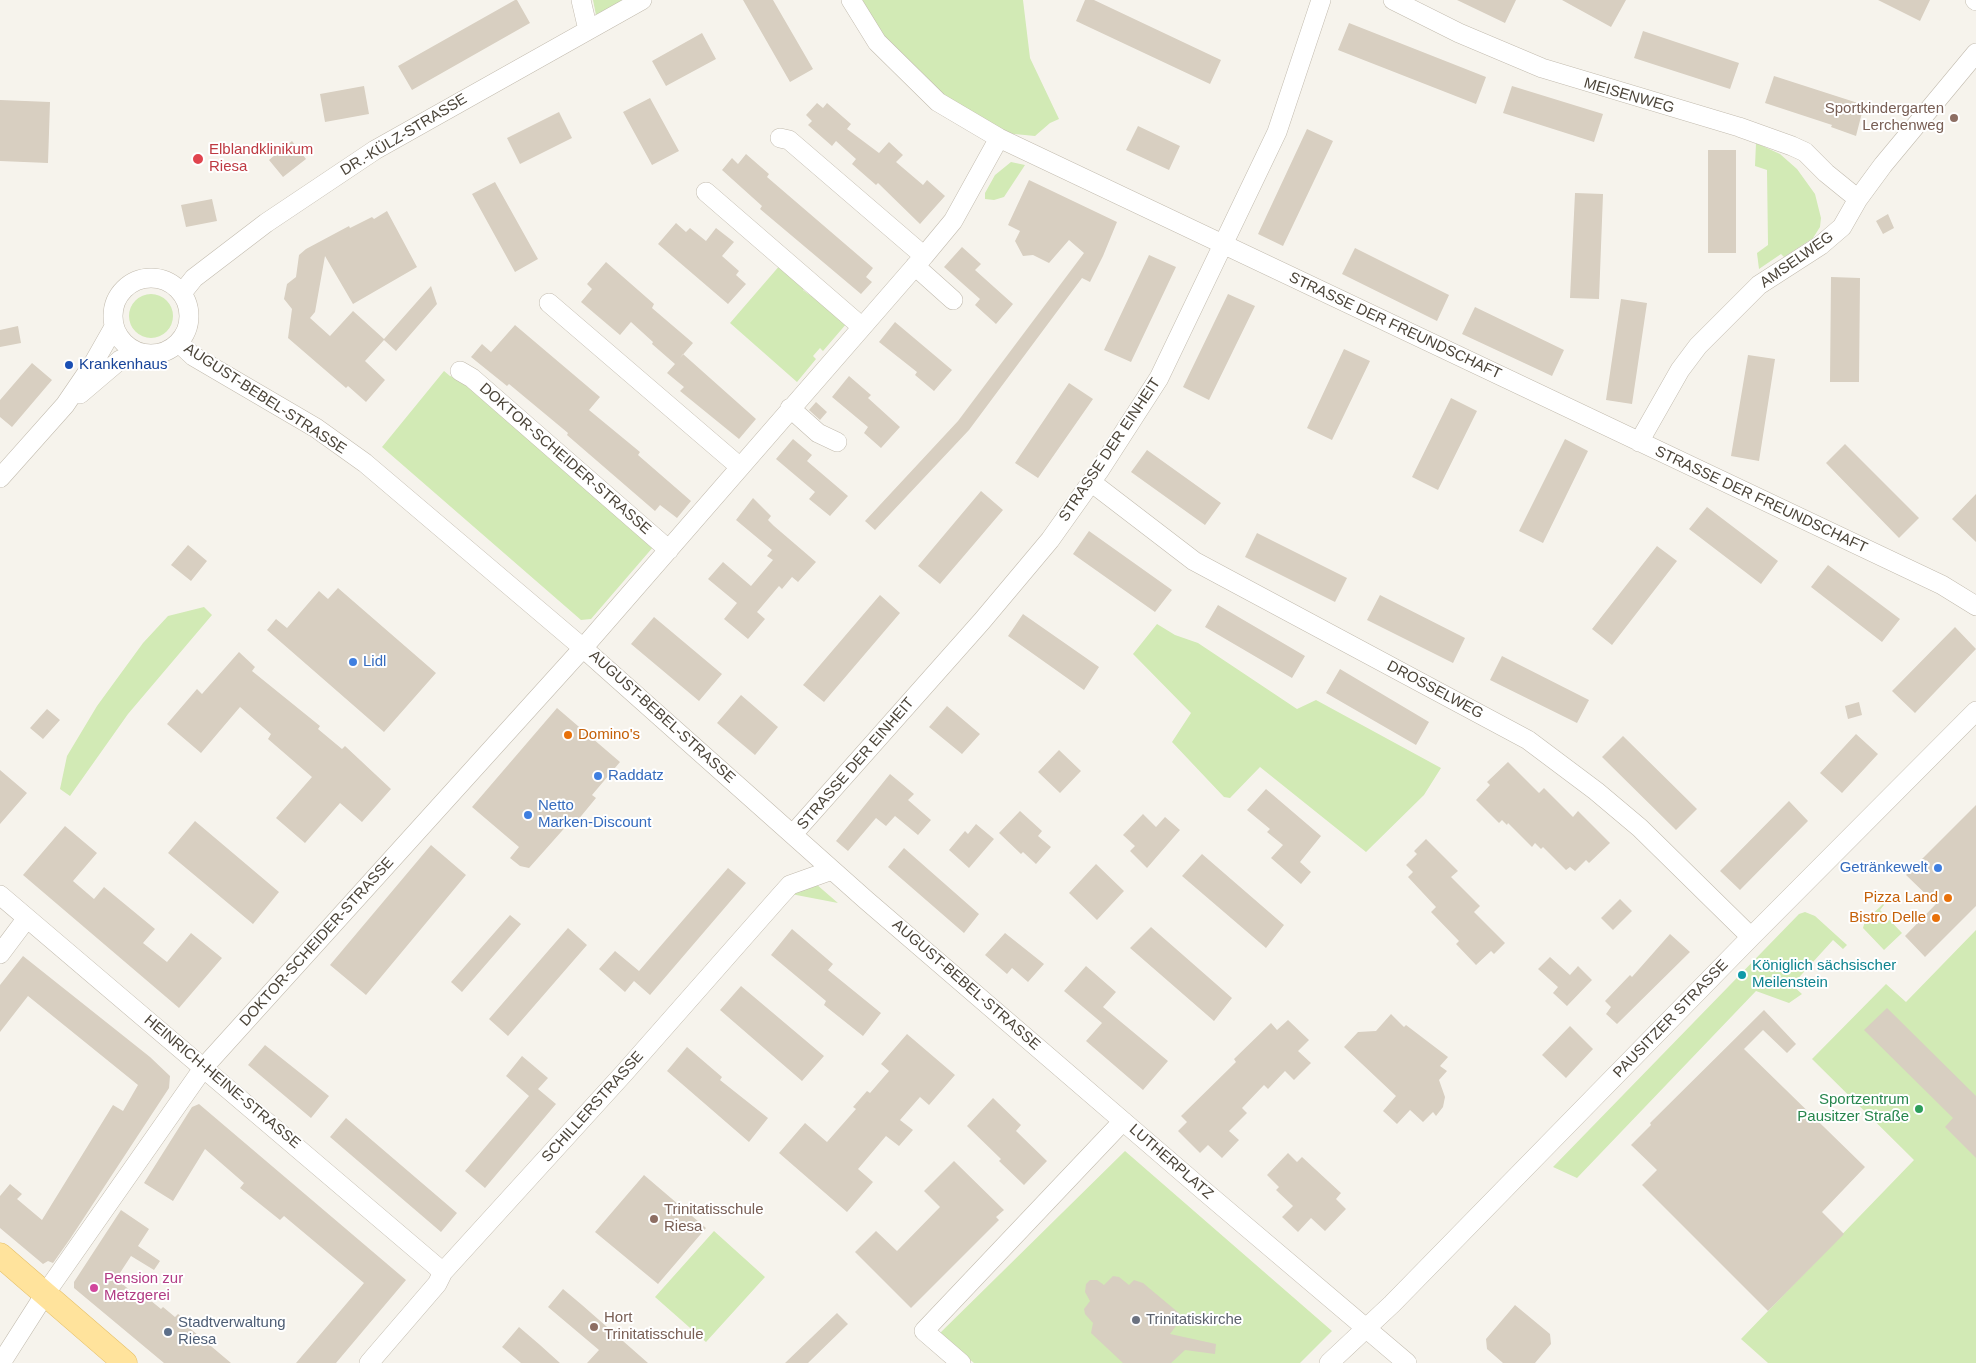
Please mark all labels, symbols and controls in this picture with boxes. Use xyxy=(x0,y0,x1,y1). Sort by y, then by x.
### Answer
street label: MEISENWEG xyxy=(1582,74,1676,118)
street label: DR.-KÜLZ-STRASSE xyxy=(338,90,470,180)
place label: Sportkindergarten Lerchenweg xyxy=(1825,100,1944,135)
marker: Sportkindergarten Lerchenweg xyxy=(1948,112,1960,124)
place label: Elblandklinikum Riesa xyxy=(209,141,313,176)
marker: Elblandklinikum Riesa xyxy=(191,152,205,166)
street label: AMSELWEG xyxy=(1757,228,1837,292)
street label: STRASSE DER FREUNDSCHAFT xyxy=(1286,269,1504,383)
street label: AUGUST-BEBEL-STRASSE xyxy=(180,340,350,458)
place label: Krankenhaus xyxy=(79,356,167,374)
marker: Krankenhaus xyxy=(63,359,75,371)
street label: STRASSE DER EINHEIT xyxy=(1055,375,1165,525)
street label: DOKTOR-SCHEIDER-STRASSE xyxy=(476,380,654,538)
street label: STRASSE DER FREUNDSCHAFT xyxy=(1652,443,1870,557)
street label: AUGUST-BEBEL-STRASSE xyxy=(585,647,739,787)
place label: Lidl xyxy=(363,653,386,671)
marker: Lidl xyxy=(347,656,359,668)
street label: DROSSELWEG xyxy=(1384,657,1486,723)
street label: STRASSE DER EINHEIT xyxy=(794,694,918,834)
place label: Domino's xyxy=(578,726,640,744)
marker: Domino's xyxy=(562,729,574,741)
place label: Raddatz xyxy=(608,767,664,785)
marker: Raddatz xyxy=(592,770,604,782)
place label: Netto Marken-Discount xyxy=(538,797,651,832)
marker: Netto Marken-Discount xyxy=(522,809,534,821)
street label: DOKTOR-SCHEIDER-STRASSE xyxy=(236,854,398,1030)
place label: Getränkewelt xyxy=(1840,859,1928,877)
marker: Getränkewelt xyxy=(1932,862,1944,874)
place label: Pizza Land xyxy=(1864,889,1938,907)
marker: Pizza Land xyxy=(1942,892,1954,904)
place label: Bistro Delle xyxy=(1849,909,1926,927)
marker: Bistro Delle xyxy=(1930,912,1942,924)
street label: AUGUST-BEBEL-STRASSE xyxy=(888,916,1044,1054)
street label: PAUSITZER STRASSE xyxy=(1610,956,1732,1082)
place label: Königlich sächsischer Meilenstein xyxy=(1752,957,1896,992)
marker: Königlich sächsischer Meilenstein xyxy=(1736,969,1748,981)
street label: HEINRICH-HEINE-STRASSE xyxy=(140,1011,304,1153)
street label: SCHILLERSTRASSE xyxy=(538,1048,648,1166)
place label: Sportzentrum Pausitzer Straße xyxy=(1797,1091,1909,1126)
marker: Sportzentrum Pausitzer Straße xyxy=(1913,1103,1925,1115)
street label: LUTHERPLATZ xyxy=(1125,1121,1217,1203)
place label: Trinitatisschule Riesa xyxy=(664,1201,763,1236)
marker: Trinitatisschule Riesa xyxy=(648,1213,660,1225)
place label: Pension zur Metzgerei xyxy=(104,1270,183,1305)
marker: Pension zur Metzgerei xyxy=(88,1282,100,1294)
place label: Hort Trinitatisschule xyxy=(604,1309,703,1344)
place label: Trinitatiskirche xyxy=(1146,1311,1242,1329)
place label: Stadtverwaltung Riesa xyxy=(178,1314,286,1349)
marker: Trinitatiskirche xyxy=(1130,1314,1142,1326)
marker: Hort Trinitatisschule xyxy=(588,1321,600,1333)
marker: Stadtverwaltung Riesa xyxy=(162,1326,174,1338)

